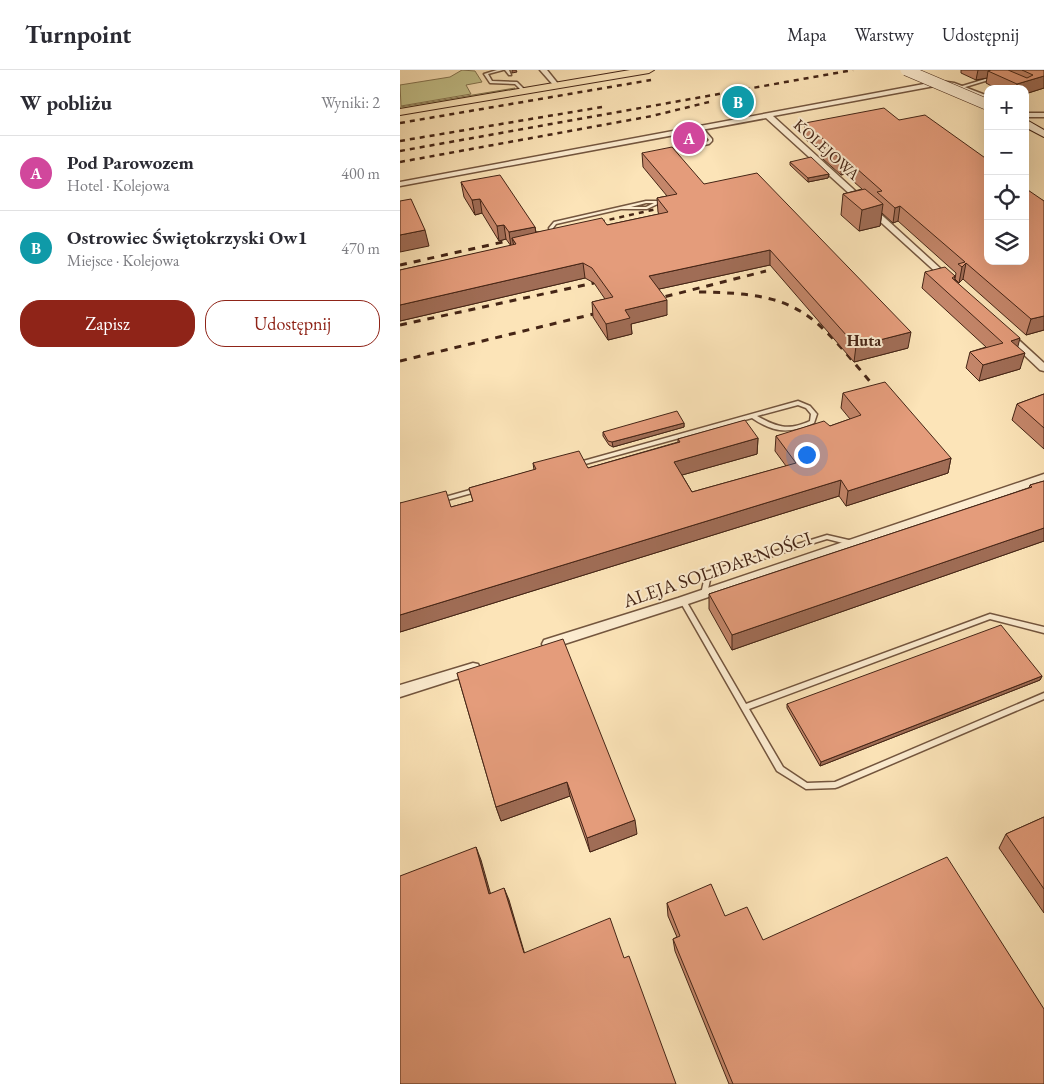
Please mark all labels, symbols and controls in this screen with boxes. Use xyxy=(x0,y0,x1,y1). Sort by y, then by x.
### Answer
text: Turnpoint xyxy=(25,19,131,50)
text: Mapa xyxy=(787,23,826,46)
text: Warstwy xyxy=(854,23,914,46)
text: Udostępnij xyxy=(942,23,1019,46)
pin: B xyxy=(722,83,754,121)
map controls xyxy=(984,85,1029,265)
button: + xyxy=(984,85,1029,130)
text: W pobliżu xyxy=(20,89,112,116)
text: Wyniki: 2 xyxy=(321,92,380,113)
street label: KOLEJOWA xyxy=(789,114,865,185)
pin: A xyxy=(673,119,705,157)
button: − xyxy=(984,130,1029,175)
text: Pod Parowozem xyxy=(67,150,194,175)
text: A xyxy=(30,163,42,184)
text: 400 m xyxy=(341,163,380,184)
text: Hotel · Kolejowa xyxy=(67,175,170,196)
button: locate xyxy=(984,175,1029,220)
button: layers xyxy=(984,220,1029,265)
text: Ostrowiec Świętokrzyski Ow1 xyxy=(67,225,308,250)
text: B xyxy=(31,238,41,259)
text: 470 m xyxy=(341,238,380,259)
text: Miejsce · Kolejowa xyxy=(67,250,179,271)
button: Zapisz xyxy=(20,300,195,347)
button: Udostępnij xyxy=(205,300,380,347)
district label: Huta xyxy=(847,330,882,351)
your location xyxy=(794,442,820,468)
street label: ALEJA SOLIDARNOŚCI xyxy=(619,525,815,614)

